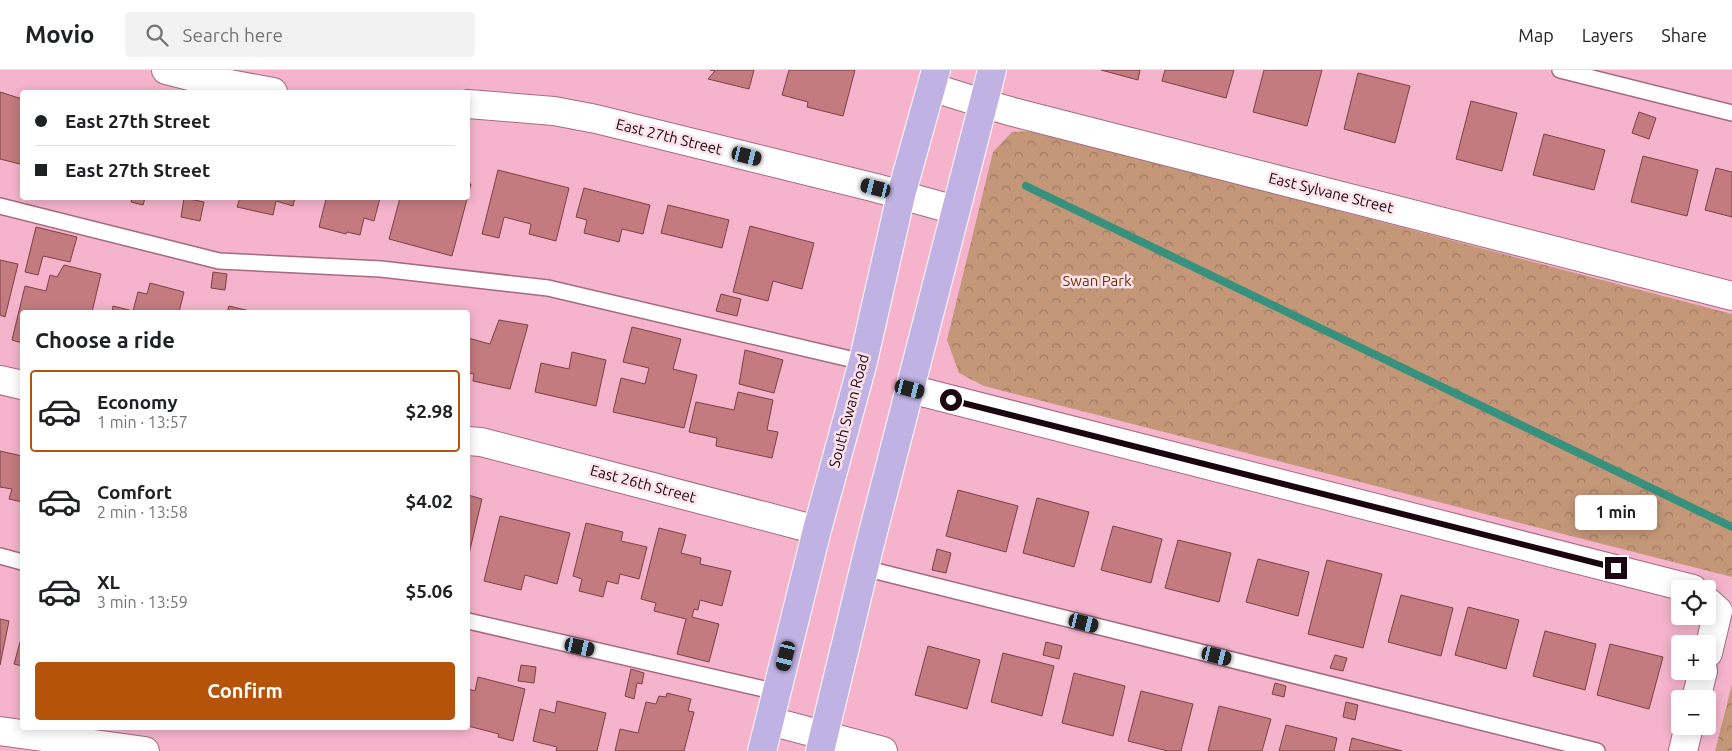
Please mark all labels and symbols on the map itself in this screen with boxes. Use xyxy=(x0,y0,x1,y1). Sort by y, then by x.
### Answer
street label: East 27th Street xyxy=(614,115,724,158)
car xyxy=(730,145,763,167)
street label: East Sylvane Street xyxy=(1267,169,1395,216)
car xyxy=(859,177,892,199)
park label: Swan Park xyxy=(1063,272,1132,289)
street label: South Swan Road xyxy=(825,352,872,470)
car xyxy=(893,378,926,400)
route start xyxy=(940,389,962,411)
street label: East 26th Street xyxy=(588,461,698,506)
callout: 1 min xyxy=(1575,496,1657,530)
route end xyxy=(1605,557,1627,579)
car xyxy=(1067,612,1100,634)
car xyxy=(563,636,596,658)
car xyxy=(775,640,796,672)
car xyxy=(1200,645,1233,667)

